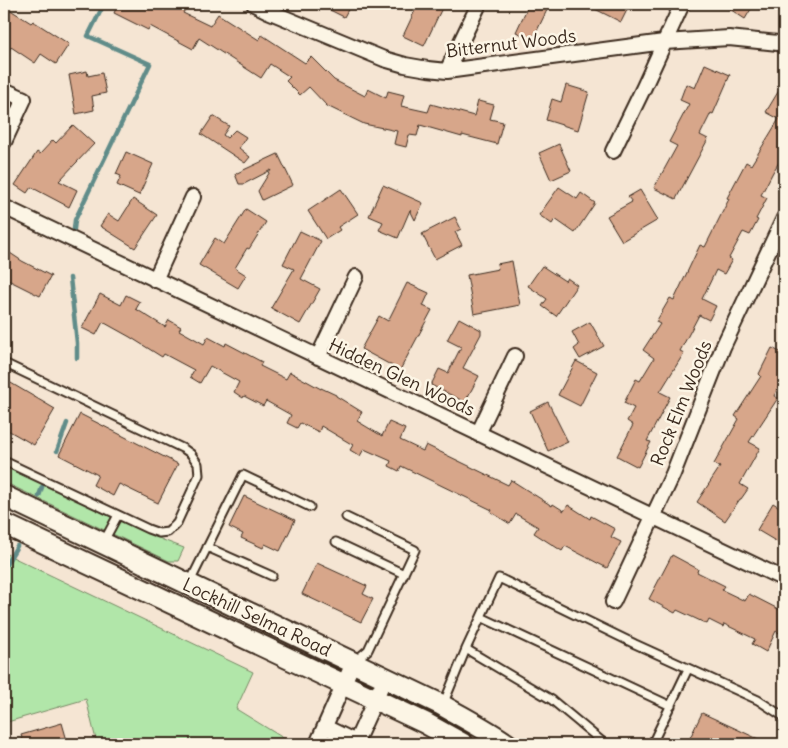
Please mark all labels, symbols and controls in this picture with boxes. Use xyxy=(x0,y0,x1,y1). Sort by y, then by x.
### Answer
street label: Bitternut Woods xyxy=(445,24,577,62)
street label: Hidden Glen Woods xyxy=(325,333,479,421)
street label: Rock Elm Woods xyxy=(645,337,717,469)
street label: Lockhill Selma Road xyxy=(179,573,335,662)

